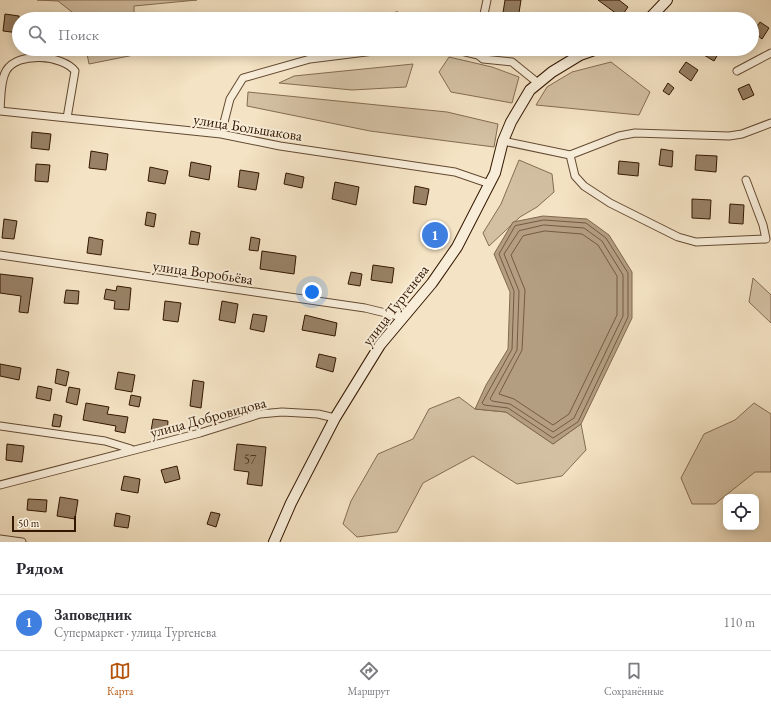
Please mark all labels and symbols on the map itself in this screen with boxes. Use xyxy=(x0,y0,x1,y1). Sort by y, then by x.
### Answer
street label: улица Большакова xyxy=(192,109,304,145)
pin: 1 xyxy=(422,220,448,250)
street label: улица Воробьёва xyxy=(152,256,254,288)
street label: улица Тургенева xyxy=(357,260,433,350)
your location xyxy=(302,282,322,302)
street label: улица Добровидова xyxy=(148,392,268,442)
house number: 57 xyxy=(244,451,257,468)
scale bar xyxy=(12,514,76,533)

